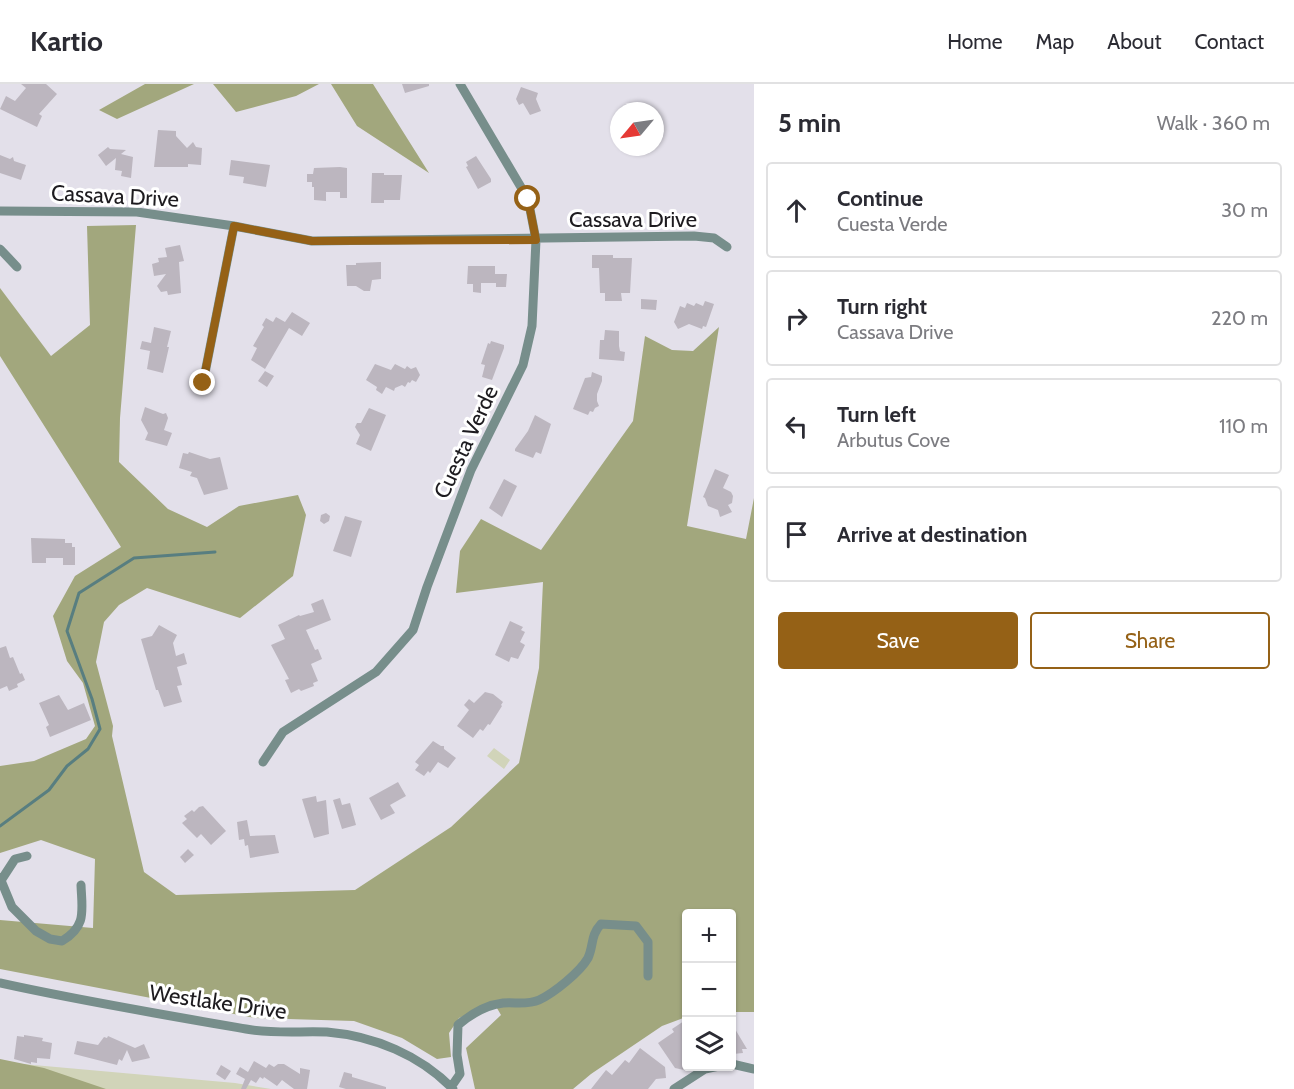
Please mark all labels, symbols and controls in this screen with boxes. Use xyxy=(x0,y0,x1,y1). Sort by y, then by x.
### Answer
text: Kartio xyxy=(30,24,103,58)
text: Home xyxy=(947,29,1003,54)
text: Map xyxy=(1036,29,1074,54)
text: About xyxy=(1107,29,1161,54)
text: Contact xyxy=(1194,29,1264,54)
north arrow xyxy=(610,102,664,156)
text: 5 min xyxy=(778,107,841,139)
text: Walk · 360 m xyxy=(1157,111,1270,135)
street label: Cassava Drive xyxy=(50,179,180,213)
route start xyxy=(514,185,540,211)
text: Continue xyxy=(837,185,923,212)
icon: ahead xyxy=(780,194,813,227)
text: 30 m xyxy=(1221,198,1268,222)
street label: Cassava Drive xyxy=(569,206,697,233)
text: Cuesta Verde xyxy=(837,212,948,236)
text: Turn right xyxy=(837,293,927,320)
icon: right xyxy=(780,302,813,335)
text: 220 m xyxy=(1211,306,1268,330)
text: Cassava Drive xyxy=(837,320,953,344)
route end xyxy=(189,369,215,395)
street label: Cuesta Verde xyxy=(428,381,504,503)
text: Turn left xyxy=(837,401,916,428)
icon: left xyxy=(780,410,813,443)
text: 110 m xyxy=(1219,414,1268,438)
text: Arbutus Cove xyxy=(837,428,950,452)
icon: arrive xyxy=(780,518,813,551)
text: Arrive at destination xyxy=(837,521,1027,548)
button: Save xyxy=(778,612,1018,669)
button: Share xyxy=(1030,612,1270,669)
map controls xyxy=(682,909,736,1071)
button: + xyxy=(682,909,736,963)
button: − xyxy=(682,963,736,1017)
street label: Westlake Drive xyxy=(148,979,288,1025)
button: layers xyxy=(682,1017,736,1071)

